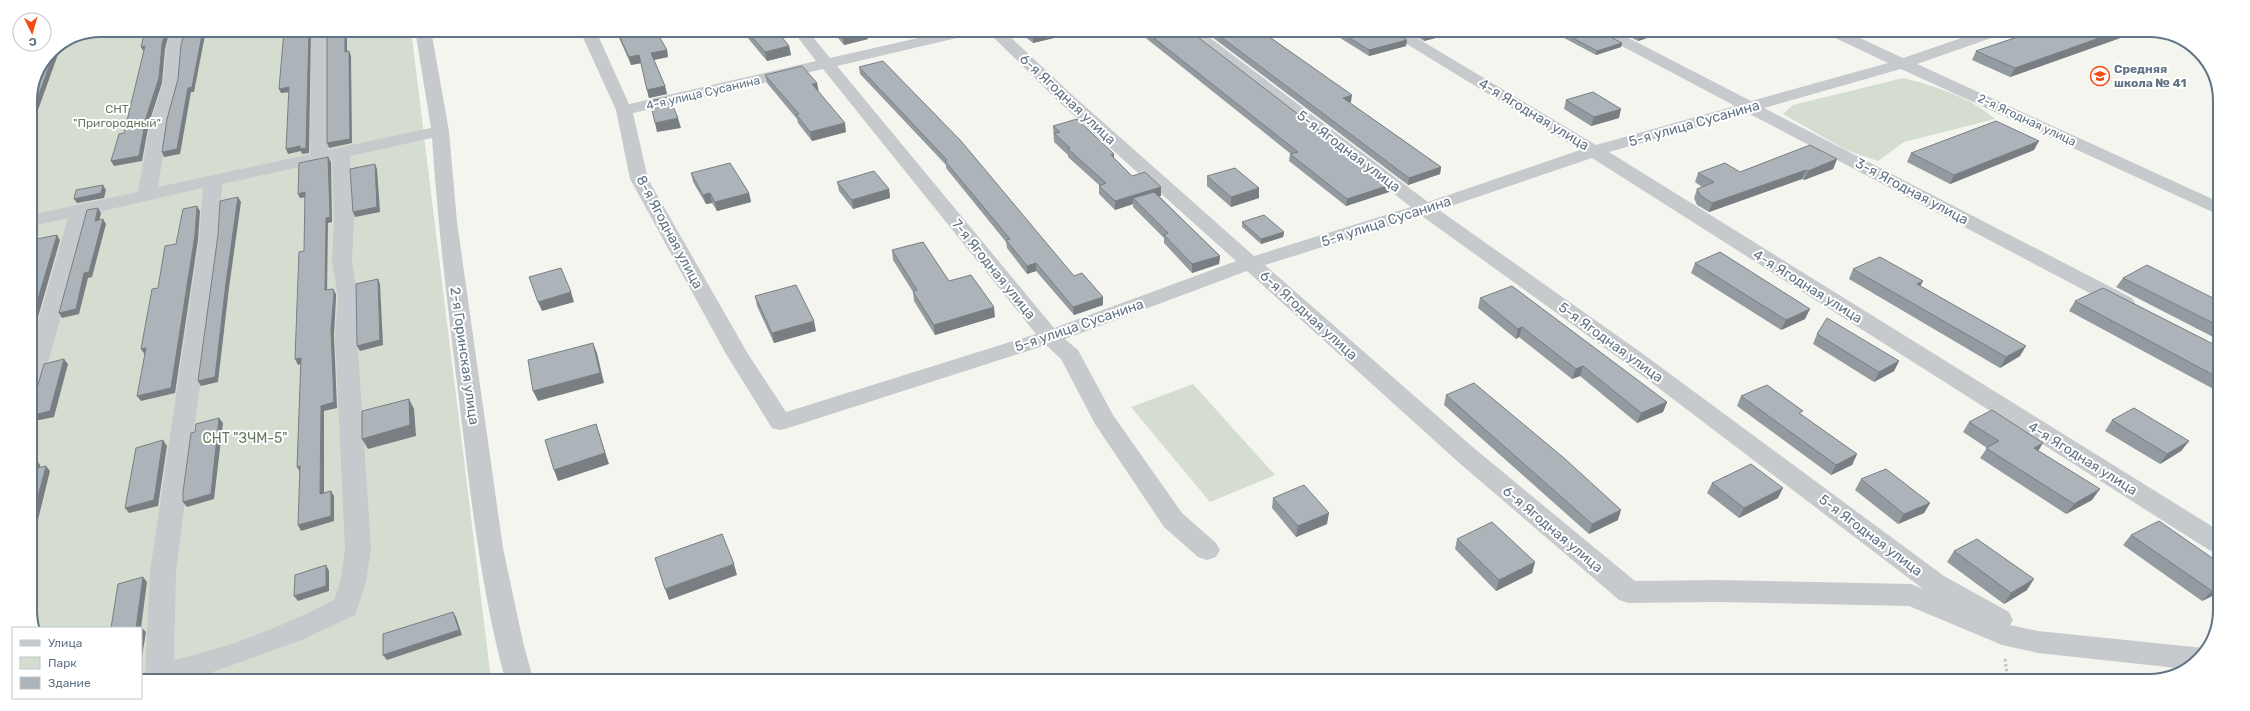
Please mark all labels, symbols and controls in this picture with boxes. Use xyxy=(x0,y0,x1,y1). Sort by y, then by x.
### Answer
north arrow xyxy=(12,12,52,52)
text: С xyxy=(28,35,37,48)
street label: 6-я Ягодная улица xyxy=(1016,50,1119,148)
place label: Средняя школа № 41 xyxy=(2114,62,2186,90)
school or university icon: Средняя школа № 41 xyxy=(2089,65,2111,87)
street label: 4-я улица Сусанина xyxy=(645,73,761,113)
street label: 4-я Ягодная улица xyxy=(1476,75,1592,154)
street label: 2-я Ягодная улица xyxy=(1976,91,2078,149)
street label: 5-я улица Сусанина xyxy=(1627,97,1762,150)
park label: СНТ "Пригородный" xyxy=(73,102,161,130)
street label: 5-я Ягодная улица xyxy=(1294,107,1404,196)
street label: 3-я Ягодная улица xyxy=(1852,155,1971,228)
street label: 8-я Ягодная улица xyxy=(633,173,707,292)
street label: 5-я улица Сусанина xyxy=(1319,192,1453,250)
street label: 7-я Ягодная улица xyxy=(948,216,1039,323)
street label: 4-я Ягодная улица xyxy=(1750,246,1866,327)
street label: 6-я Ягодная улица xyxy=(1256,267,1361,364)
street label: 2-я Горинская улица xyxy=(446,286,483,426)
street label: 5-я улица Сусанина xyxy=(1012,295,1146,356)
street label: 5-я Ягодная улица xyxy=(1555,299,1666,386)
street label: 4-я Ягодная улица xyxy=(2025,418,2141,499)
park label: СНТ "ЗЧМ-5" xyxy=(202,430,288,447)
street label: 6-я Ягодная улица xyxy=(1499,483,1606,576)
street label: 5-я Ягодная улица xyxy=(1816,491,1926,580)
legend xyxy=(12,627,142,699)
text: Улица xyxy=(48,636,82,650)
text: Парк xyxy=(48,656,77,670)
text: Здание xyxy=(48,676,91,690)

